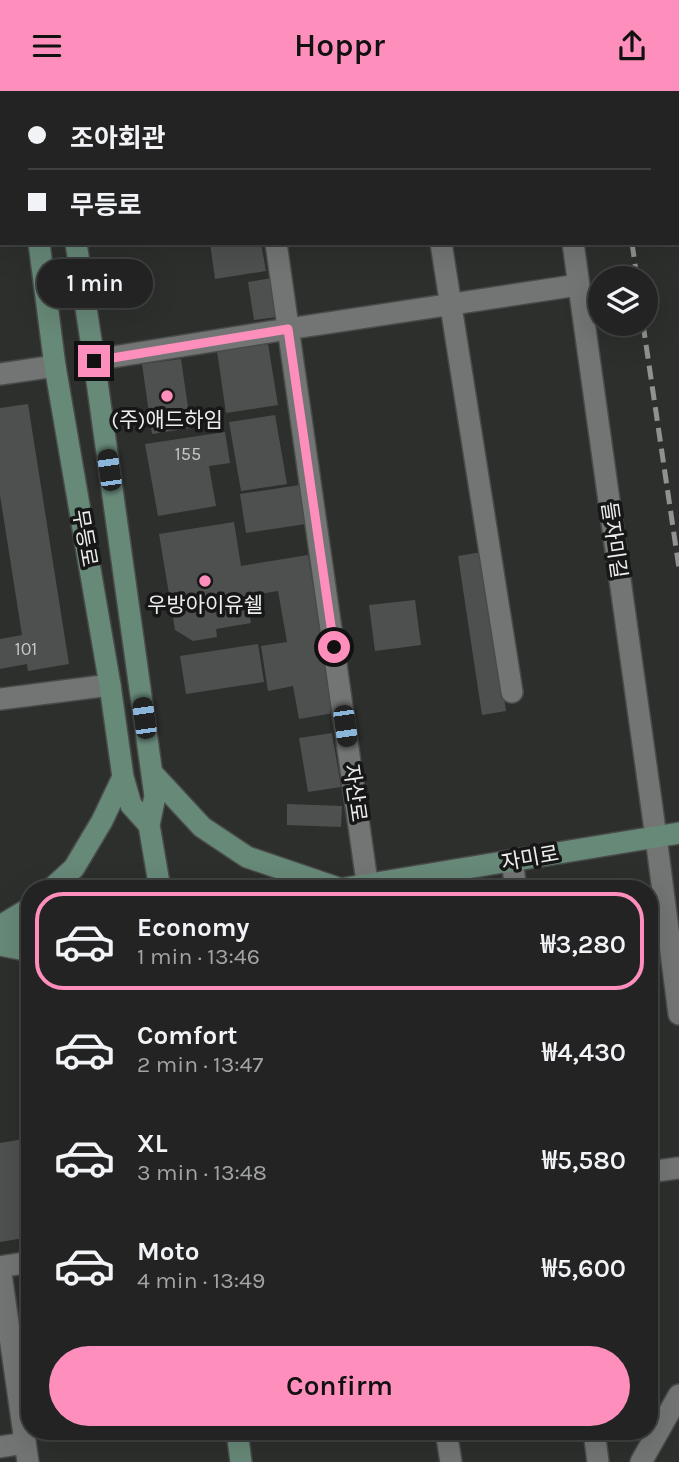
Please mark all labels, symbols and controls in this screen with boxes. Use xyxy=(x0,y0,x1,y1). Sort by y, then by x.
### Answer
icon: menu xyxy=(28,27,66,65)
text: Hoppr xyxy=(294,27,385,64)
icon: share xyxy=(613,27,651,65)
text: 조아회관 xyxy=(70,123,166,154)
text: 무등로 xyxy=(70,190,142,221)
callout: 1 min xyxy=(36,259,152,309)
map controls xyxy=(588,266,658,336)
button: layers xyxy=(588,266,658,336)
text: 1 min xyxy=(66,270,124,297)
route end xyxy=(78,345,110,377)
marker: (주)애드하임 xyxy=(159,388,175,404)
place label: (주)애드하임 xyxy=(111,408,223,432)
house number: 155 xyxy=(175,443,201,465)
car xyxy=(96,448,123,492)
street label: 들자미길 xyxy=(597,500,631,580)
street label: 무등로 xyxy=(68,507,102,569)
marker: 우방아이유쉘 xyxy=(197,573,213,589)
place label: 우방아이유쉘 xyxy=(147,593,263,617)
route start xyxy=(318,631,350,663)
house number: 101 xyxy=(15,638,37,660)
car xyxy=(131,696,158,740)
car xyxy=(332,704,359,748)
street label: 자산로 xyxy=(339,763,371,823)
street label: 자미로 xyxy=(499,841,561,875)
icon: car xyxy=(53,910,116,973)
text: Economy xyxy=(137,912,249,943)
text: ₩3,280 xyxy=(540,929,626,960)
text: 1 min · 13:46 xyxy=(137,943,260,970)
icon: car xyxy=(53,1018,116,1081)
text: Comfort xyxy=(137,1020,238,1051)
text: ₩4,430 xyxy=(542,1037,626,1068)
text: 2 min · 13:47 xyxy=(137,1051,263,1078)
icon: car xyxy=(53,1126,116,1189)
text: XL xyxy=(137,1128,168,1159)
text: ₩5,580 xyxy=(542,1145,626,1176)
text: 3 min · 13:48 xyxy=(137,1159,267,1186)
icon: car xyxy=(53,1234,116,1297)
text: Moto xyxy=(137,1236,199,1267)
text: ₩5,600 xyxy=(542,1253,626,1284)
text: 4 min · 13:49 xyxy=(137,1267,265,1294)
button: Confirm xyxy=(49,1346,630,1426)

